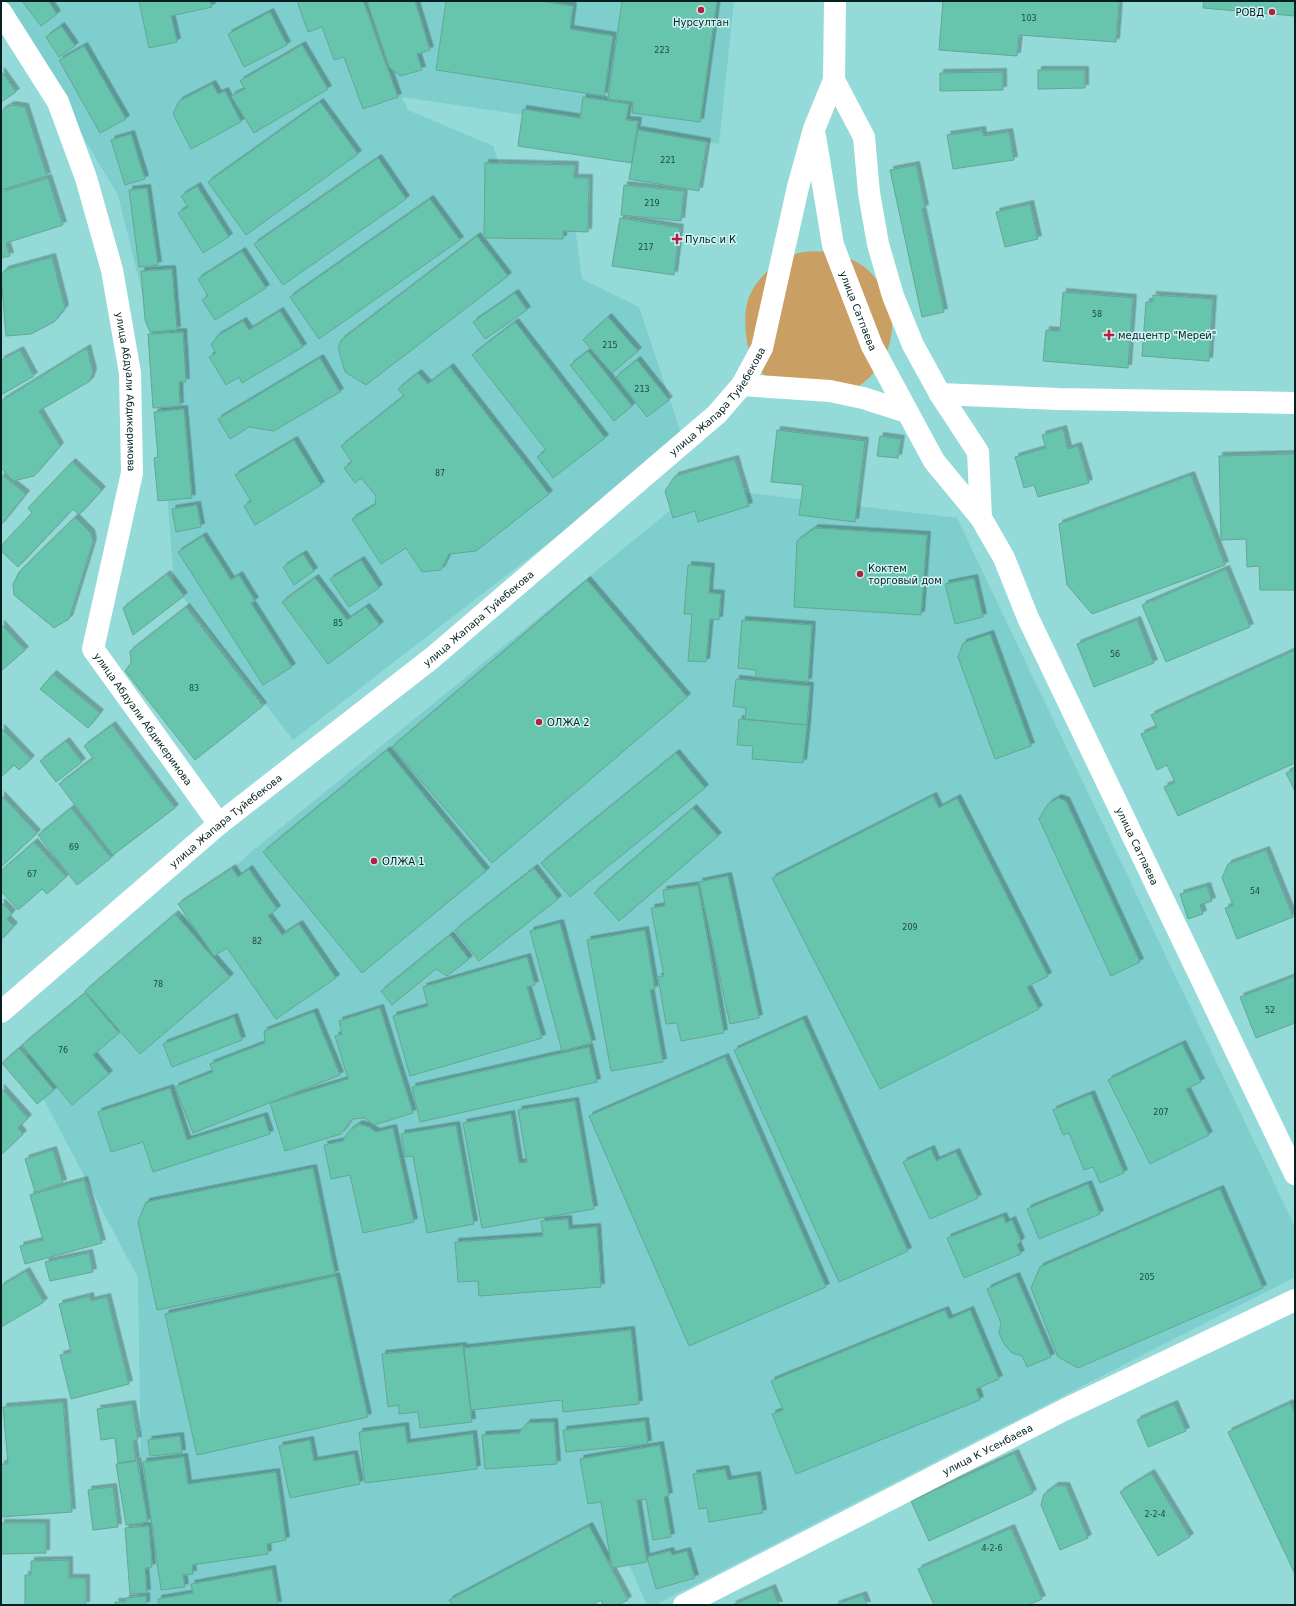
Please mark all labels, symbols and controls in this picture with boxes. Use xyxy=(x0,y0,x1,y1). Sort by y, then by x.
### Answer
marker: Нурсултан xyxy=(696,5,706,15)
place label: РОВД xyxy=(1235,7,1264,18)
marker: РОВД xyxy=(1267,7,1277,17)
house number: 103 xyxy=(1021,14,1037,23)
place label: Нурсултан xyxy=(673,17,729,28)
house number: 223 xyxy=(654,46,670,55)
house number: 221 xyxy=(660,156,676,165)
house number: 219 xyxy=(644,199,660,208)
marker: Пульс и К xyxy=(672,234,682,244)
place label: Пульс и К xyxy=(685,234,736,245)
house number: 217 xyxy=(638,243,654,252)
street label: улица Сатпаева xyxy=(838,269,879,353)
house number: 58 xyxy=(1092,310,1102,319)
street label: улица Абдуали Абдикеримова xyxy=(113,311,137,472)
marker: медцентр "Мерей" xyxy=(1103,329,1115,341)
place label: медцентр "Мерей" xyxy=(1118,330,1216,341)
house number: 215 xyxy=(602,341,618,350)
street label: улица Жапара Туйебекова xyxy=(668,345,767,458)
house number: 213 xyxy=(634,385,650,394)
house number: 87 xyxy=(435,469,445,478)
place label: Коктем торговый дом xyxy=(868,563,942,586)
street label: улица Жапара Туйебекова xyxy=(421,568,536,669)
marker: Коктем торговый дом xyxy=(855,569,865,579)
house number: 85 xyxy=(333,619,343,628)
house number: 56 xyxy=(1110,650,1120,659)
street label: улица Абдуали Абдикеримова xyxy=(92,651,194,787)
house number: 83 xyxy=(189,684,199,693)
marker: ОЛЖА 2 xyxy=(534,717,544,727)
place label: ОЛЖА 2 xyxy=(547,717,590,728)
street label: улица Жапара Туйебекова xyxy=(168,772,284,870)
street label: улица Сатпаева xyxy=(1114,806,1160,887)
house number: 69 xyxy=(69,843,79,852)
marker: ОЛЖА 1 xyxy=(369,856,379,866)
place label: ОЛЖА 1 xyxy=(382,856,425,867)
house number: 67 xyxy=(27,870,37,879)
house number: 54 xyxy=(1250,887,1260,896)
house number: 209 xyxy=(902,923,918,932)
house number: 82 xyxy=(252,937,262,946)
house number: 78 xyxy=(153,980,163,989)
house number: 52 xyxy=(1265,1006,1275,1015)
house number: 76 xyxy=(58,1046,68,1055)
house number: 207 xyxy=(1153,1108,1169,1117)
house number: 205 xyxy=(1139,1273,1155,1282)
street label: улица К Усенбаева xyxy=(941,1422,1035,1477)
house number: 2-2-4 xyxy=(1144,1510,1166,1519)
house number: 4-2-6 xyxy=(981,1544,1003,1553)

